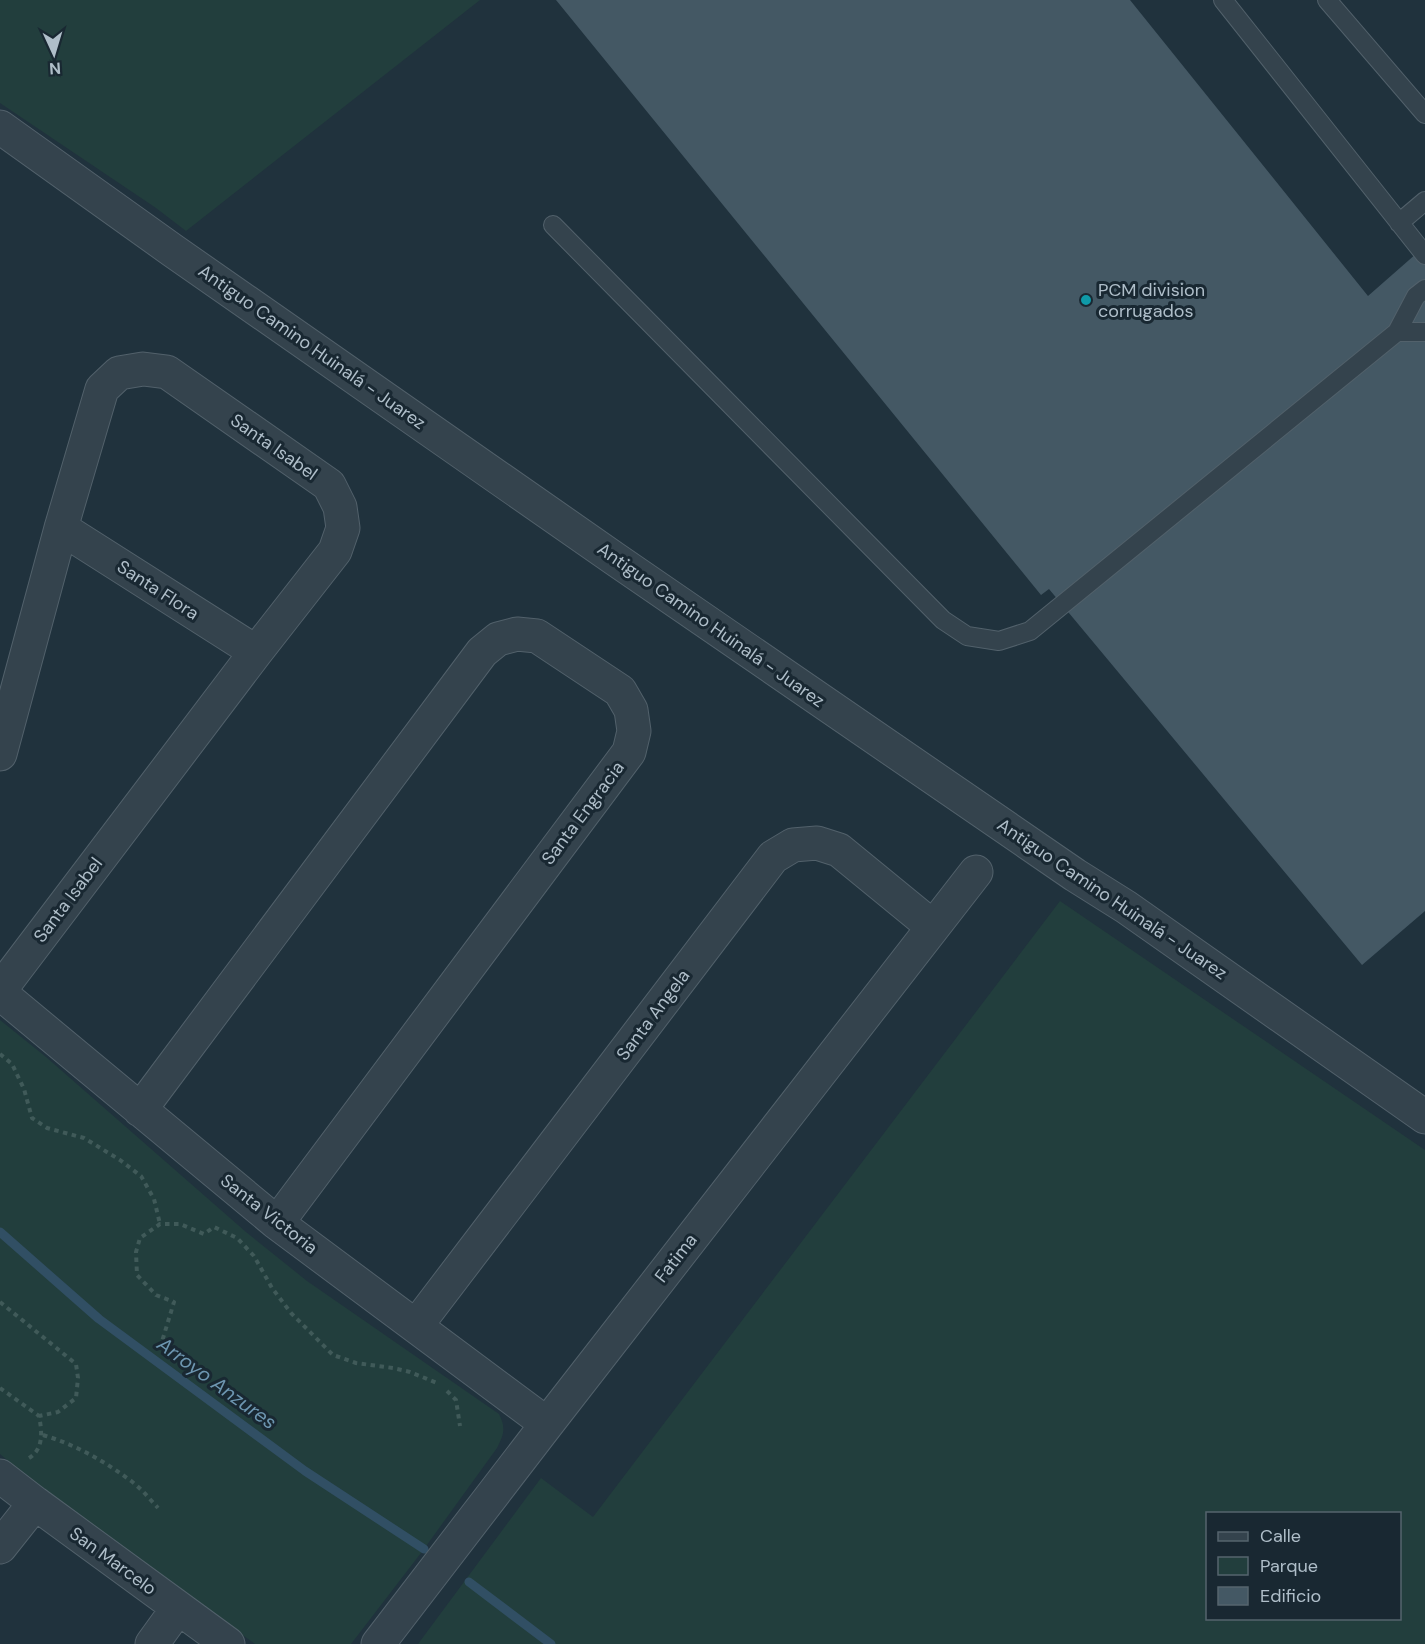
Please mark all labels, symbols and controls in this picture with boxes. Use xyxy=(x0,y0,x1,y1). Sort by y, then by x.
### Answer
north arrow xyxy=(24,24,84,84)
text: N xyxy=(48,58,62,79)
street label: Antiguo Camino Huinalá - Juarez xyxy=(194,259,430,435)
place label: PCM division corrugados xyxy=(1098,278,1205,323)
marker: PCM division corrugados xyxy=(1079,293,1093,307)
street label: Santa Isabel xyxy=(226,408,322,486)
street label: Antiguo Camino Huinalá - Juarez xyxy=(593,537,829,713)
street label: Santa Flora xyxy=(112,555,204,625)
street label: Santa Engracia xyxy=(536,756,630,870)
street label: Antiguo Camino Huinalá - Juarez xyxy=(992,813,1232,985)
street label: Santa Isabel xyxy=(28,853,108,947)
street label: Santa Angela xyxy=(611,965,695,1065)
street label: Santa Victoria xyxy=(216,1169,322,1259)
street label: Fatima xyxy=(649,1229,703,1287)
water label: Arroyo Anzures xyxy=(151,1330,282,1435)
legend xyxy=(1206,1512,1401,1620)
street label: San Marcelo xyxy=(65,1521,161,1601)
text: Calle xyxy=(1260,1524,1301,1548)
text: Parque xyxy=(1260,1554,1318,1578)
text: Edificio xyxy=(1260,1584,1321,1608)

